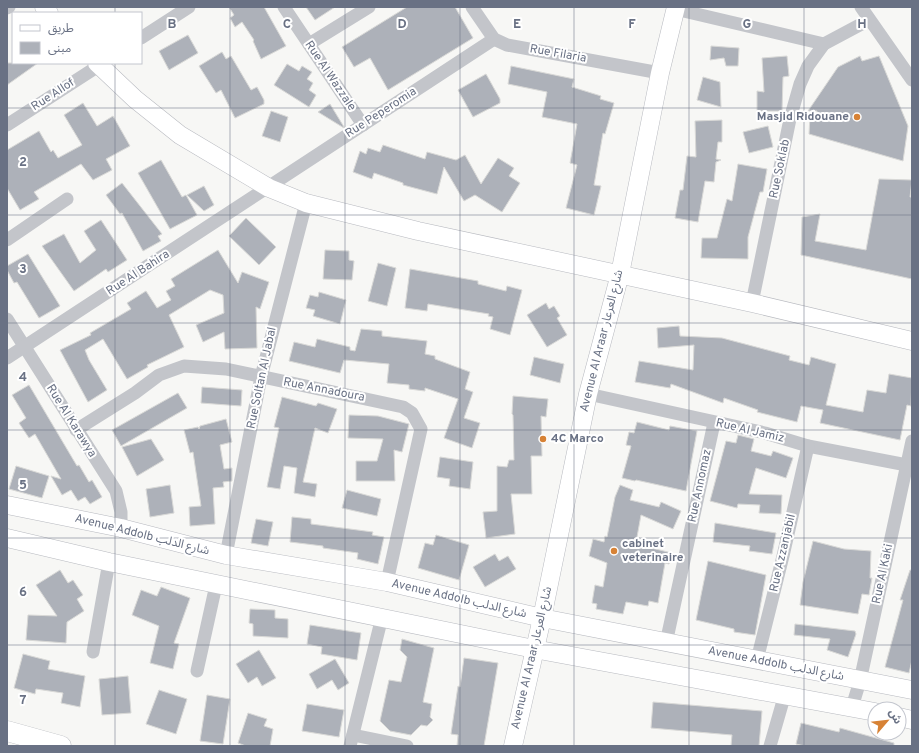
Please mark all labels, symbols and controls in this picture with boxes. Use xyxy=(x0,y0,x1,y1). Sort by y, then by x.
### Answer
legend xyxy=(12,12,142,64)
text: B xyxy=(168,17,177,33)
text: C xyxy=(283,17,291,33)
text: D xyxy=(397,17,407,33)
text: E xyxy=(513,17,521,33)
text: F xyxy=(628,17,636,33)
text: G xyxy=(743,17,752,33)
text: H xyxy=(857,17,867,33)
text: طريق xyxy=(48,21,74,37)
street label: Rue Al Wazzale xyxy=(301,38,359,114)
text: مبنى xyxy=(48,41,71,57)
street label: Rue Filaria xyxy=(528,41,588,67)
street label: Rue Allof xyxy=(28,75,78,115)
street label: Rue Peperomia xyxy=(342,84,420,142)
place label: Masjid Ridouane xyxy=(757,109,849,125)
marker: Masjid Ridouane xyxy=(852,112,862,122)
street label: Rue Soklab xyxy=(766,138,794,200)
text: 2 xyxy=(19,155,27,171)
street label: Rue Al Bahira xyxy=(103,247,173,299)
text: 3 xyxy=(19,262,27,278)
street label: Avenue Al Araar شارع العرعار xyxy=(577,268,627,414)
street label: Rue Soltan Al Jabal xyxy=(243,326,281,430)
text: 4 xyxy=(19,370,27,386)
street label: Rue Annadoura xyxy=(282,374,366,406)
street label: Rue Al Karawya xyxy=(42,381,100,461)
street label: Rue Al Jamiz xyxy=(714,415,786,447)
place label: 4C Marco xyxy=(551,431,604,447)
marker: 4C Marco xyxy=(538,434,548,444)
street label: Rue Annomaz xyxy=(684,448,716,524)
text: 5 xyxy=(19,478,27,494)
street label: Avenue Addolb شارع الدلب xyxy=(73,511,211,559)
street label: Rue Azzanjabil xyxy=(766,512,800,594)
place label: cabinet veterinaire xyxy=(622,536,684,566)
street label: Rue Al Kaki xyxy=(869,543,897,605)
marker: cabinet veterinaire xyxy=(609,546,619,556)
street label: Avenue Addolb شارع الدلب xyxy=(390,576,528,622)
text: 6 xyxy=(19,585,27,601)
street label: Avenue Al Araar شارع العرعار xyxy=(508,585,556,731)
street label: Avenue Addolb شارع الدلب xyxy=(707,643,845,685)
text: 7 xyxy=(20,693,27,709)
north arrow xyxy=(867,701,907,741)
text: ش xyxy=(885,707,905,727)

